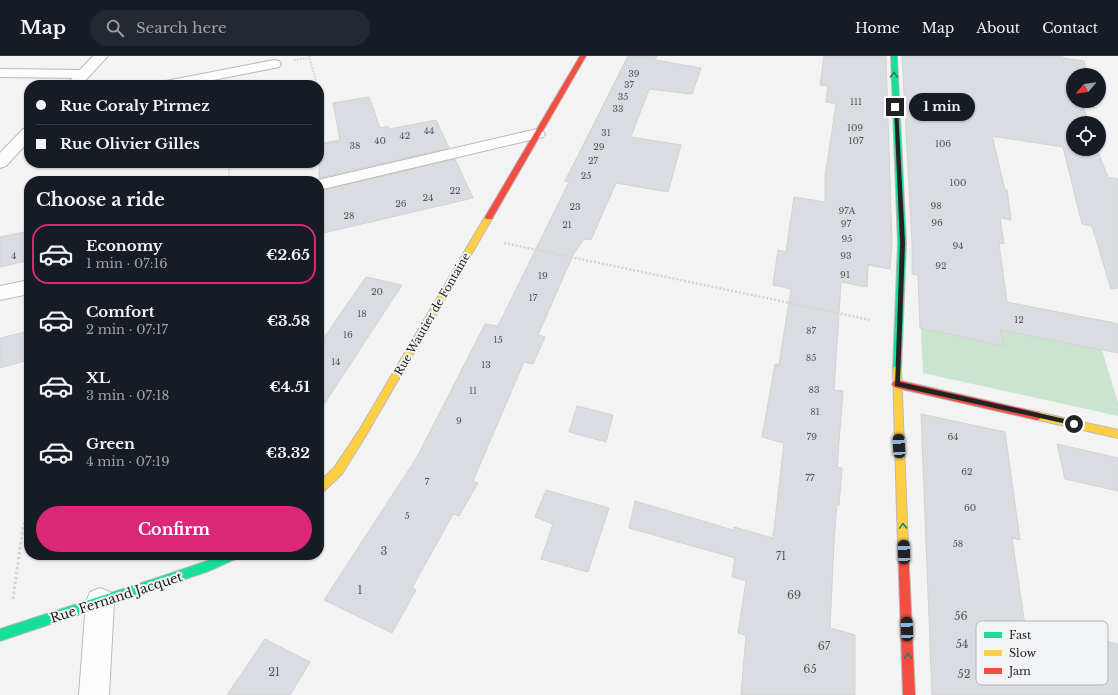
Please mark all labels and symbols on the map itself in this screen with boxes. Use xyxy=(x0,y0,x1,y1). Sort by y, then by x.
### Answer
house number: 39 xyxy=(628,68,640,79)
north arrow xyxy=(1066,68,1106,108)
one-way arrow xyxy=(890,72,898,78)
house number: 37 xyxy=(624,79,635,90)
house number: 35 xyxy=(618,91,628,102)
callout: 1 min xyxy=(909,93,975,121)
house number: 111 xyxy=(850,96,862,107)
route end xyxy=(886,98,904,116)
house number: 33 xyxy=(612,103,624,114)
house number: 109 xyxy=(847,122,863,133)
house number: 44 xyxy=(424,125,434,136)
house number: 31 xyxy=(601,127,611,138)
house number: 42 xyxy=(400,130,410,141)
house number: 40 xyxy=(374,135,386,146)
house number: 107 xyxy=(849,135,864,146)
house number: 106 xyxy=(935,138,951,149)
house number: 38 xyxy=(350,140,361,151)
house number: 29 xyxy=(593,141,605,152)
house number: 27 xyxy=(588,155,599,166)
house number: 25 xyxy=(581,170,591,181)
house number: 100 xyxy=(950,177,966,188)
house number: 22 xyxy=(449,185,461,196)
house number: 24 xyxy=(423,192,433,203)
house number: 26 xyxy=(395,198,407,209)
house number: 98 xyxy=(930,200,942,211)
house number: 23 xyxy=(569,201,581,212)
house number: 97A xyxy=(839,205,857,216)
house number: 28 xyxy=(344,210,355,221)
house number: 96 xyxy=(931,217,943,228)
house number: 97 xyxy=(841,218,852,229)
house number: 21 xyxy=(562,219,572,230)
house number: 95 xyxy=(842,233,852,244)
house number: 94 xyxy=(952,240,964,251)
house number: 4 xyxy=(11,250,17,261)
street label: Rue Wautier de Fontaine xyxy=(391,250,473,378)
house number: 93 xyxy=(840,250,852,261)
house number: 92 xyxy=(935,260,947,271)
house number: 91 xyxy=(840,269,850,280)
house number: 19 xyxy=(538,270,548,281)
house number: 20 xyxy=(371,286,383,297)
house number: 17 xyxy=(529,292,538,303)
house number: 18 xyxy=(357,308,367,319)
house number: 12 xyxy=(1014,314,1024,325)
house number: 87 xyxy=(806,325,816,336)
house number: 16 xyxy=(343,329,353,340)
house number: 15 xyxy=(493,334,503,345)
house number: 85 xyxy=(806,352,816,363)
house number: 14 xyxy=(331,356,341,367)
house number: 13 xyxy=(481,359,491,370)
house number: 83 xyxy=(809,384,820,395)
house number: 11 xyxy=(469,385,477,396)
house number: 81 xyxy=(810,406,820,417)
house number: 9 xyxy=(456,415,462,426)
route start xyxy=(1065,415,1083,433)
house number: 79 xyxy=(807,431,817,442)
house number: 64 xyxy=(947,431,959,442)
car xyxy=(892,434,906,458)
house number: 62 xyxy=(961,466,973,477)
house number: 77 xyxy=(805,472,815,483)
house number: 7 xyxy=(425,476,430,487)
house number: 60 xyxy=(964,502,976,513)
house number: 5 xyxy=(404,510,410,521)
one-way arrow xyxy=(898,523,907,529)
house number: 58 xyxy=(953,538,963,549)
car xyxy=(898,540,910,564)
house number: 3 xyxy=(381,544,388,558)
house number: 71 xyxy=(776,549,786,563)
street label: Rue Fernand Jacquet xyxy=(48,568,184,627)
house number: 1 xyxy=(358,583,363,597)
house number: 69 xyxy=(787,588,801,602)
house number: 56 xyxy=(954,609,968,623)
car xyxy=(901,617,913,641)
legend xyxy=(976,621,1108,685)
text: Fast xyxy=(1009,628,1032,642)
house number: 54 xyxy=(956,637,968,651)
house number: 67 xyxy=(818,639,831,653)
text: Slow xyxy=(1009,646,1037,660)
one-way arrow xyxy=(904,653,912,659)
house number: 65 xyxy=(803,662,817,676)
text: Jam xyxy=(1007,664,1031,678)
house number: 21 xyxy=(268,665,280,679)
house number: 52 xyxy=(957,667,971,681)

